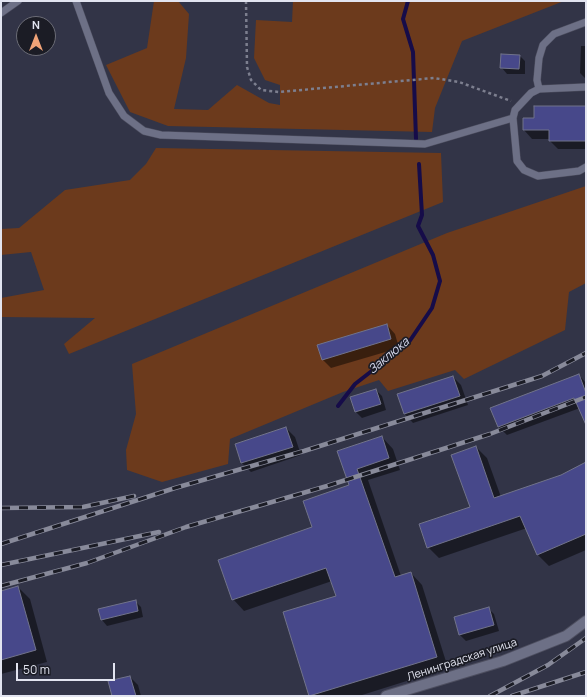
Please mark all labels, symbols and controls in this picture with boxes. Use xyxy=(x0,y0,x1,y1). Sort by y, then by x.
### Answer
north arrow xyxy=(16,16,56,56)
text: N xyxy=(32,17,40,32)
water label: Заклюка xyxy=(366,335,412,377)
street label: Ленинградская улица xyxy=(405,636,519,684)
scale bar xyxy=(18,655,117,681)
text: 50 m xyxy=(23,661,50,678)

